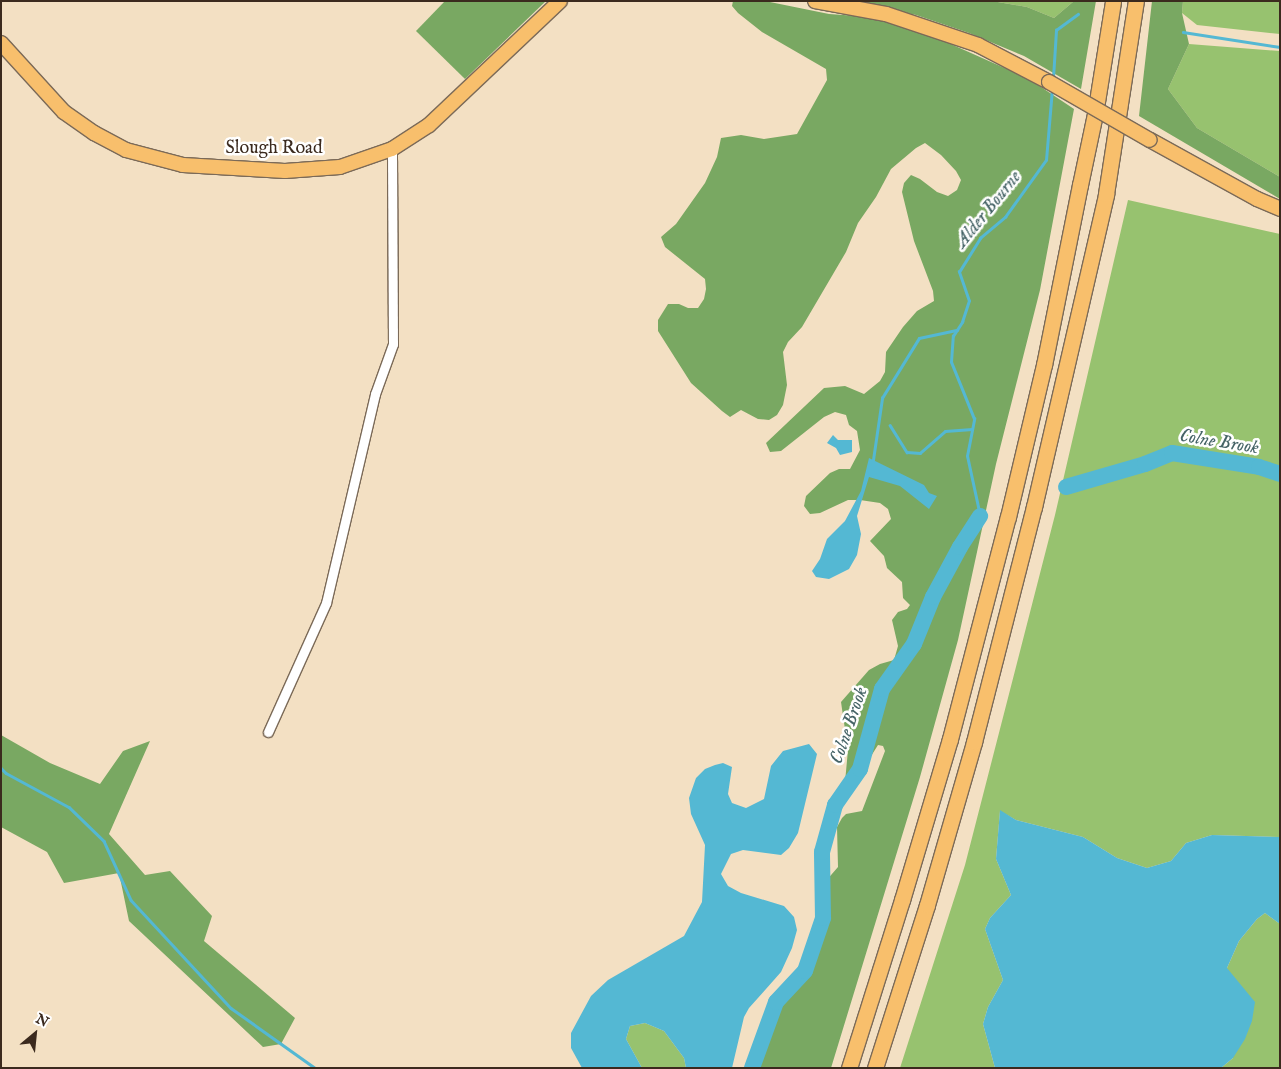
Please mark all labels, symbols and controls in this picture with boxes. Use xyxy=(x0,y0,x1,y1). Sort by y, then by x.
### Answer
street label: Slough Road xyxy=(226,138,322,160)
water label: Alder Bourne xyxy=(951,167,1027,253)
water label: Colne Brook xyxy=(1178,426,1260,460)
water label: Colne Brook xyxy=(826,685,874,767)
north arrow xyxy=(10,1009,60,1059)
text: N xyxy=(32,1010,52,1032)

